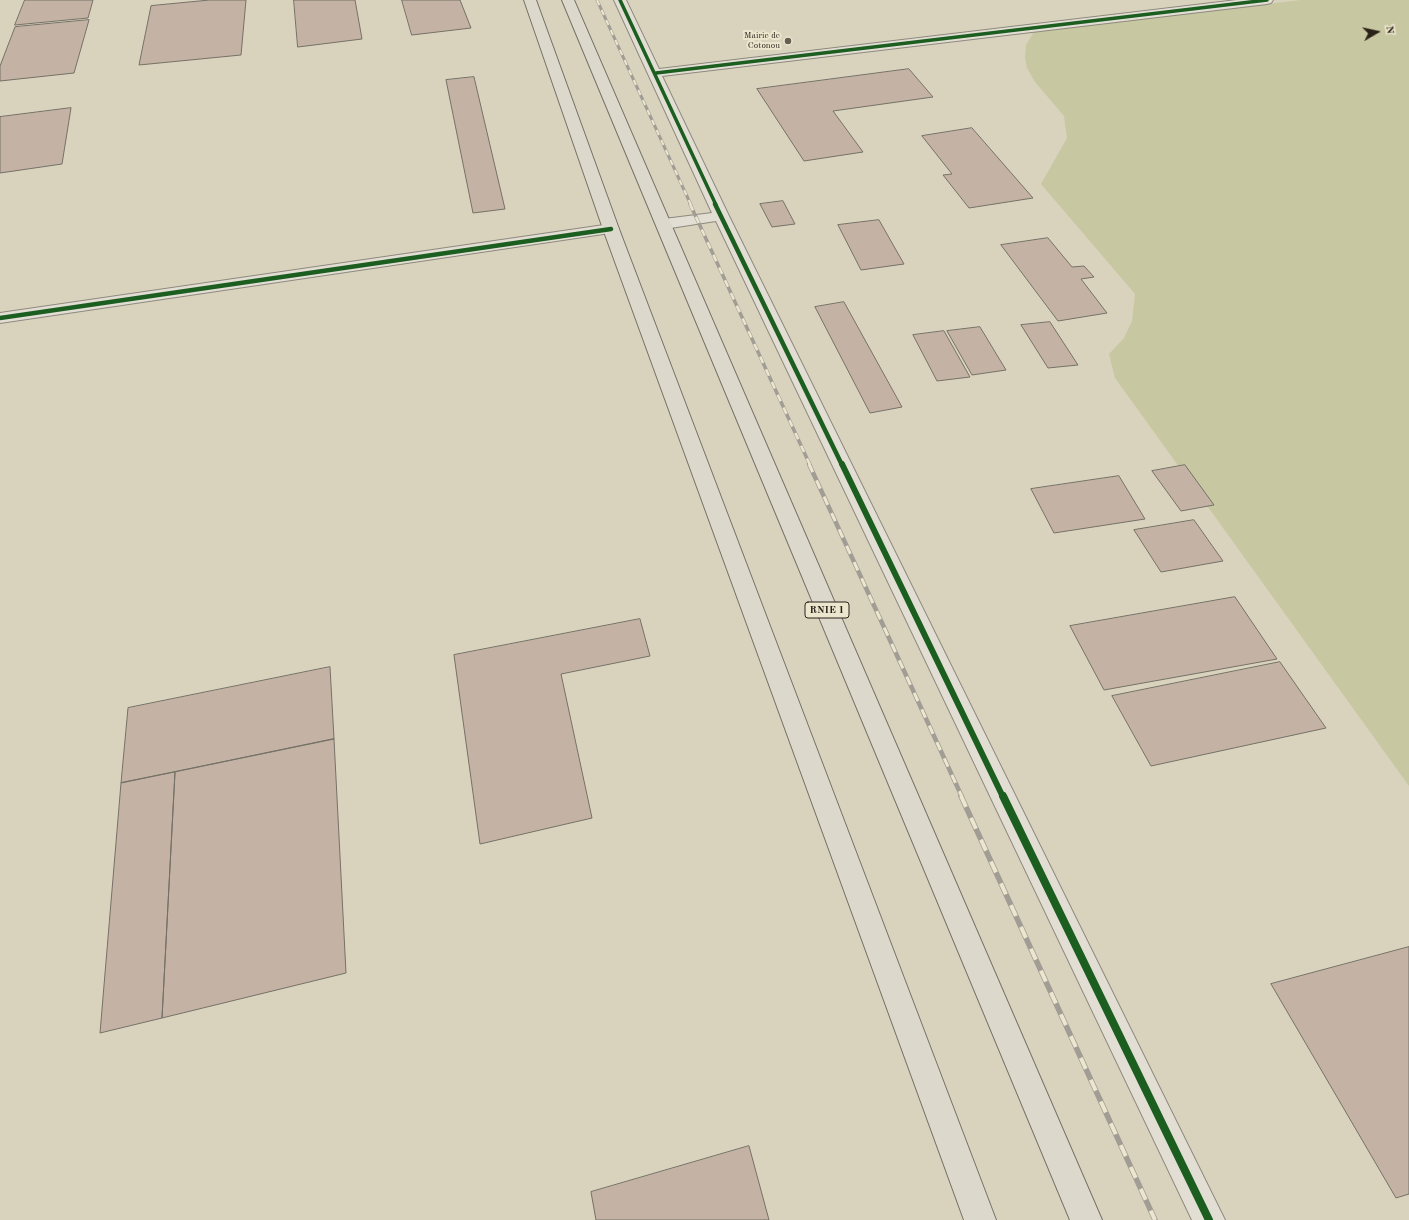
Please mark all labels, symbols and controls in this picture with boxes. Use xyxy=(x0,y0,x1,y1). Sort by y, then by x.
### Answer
north arrow xyxy=(1357,12,1397,52)
text: N xyxy=(1383,25,1395,35)
place label: Mairie de Cotonou xyxy=(744,31,780,52)
marker: Mairie de Cotonou xyxy=(783,36,793,46)
road number: RNIE 1 xyxy=(805,602,849,618)

